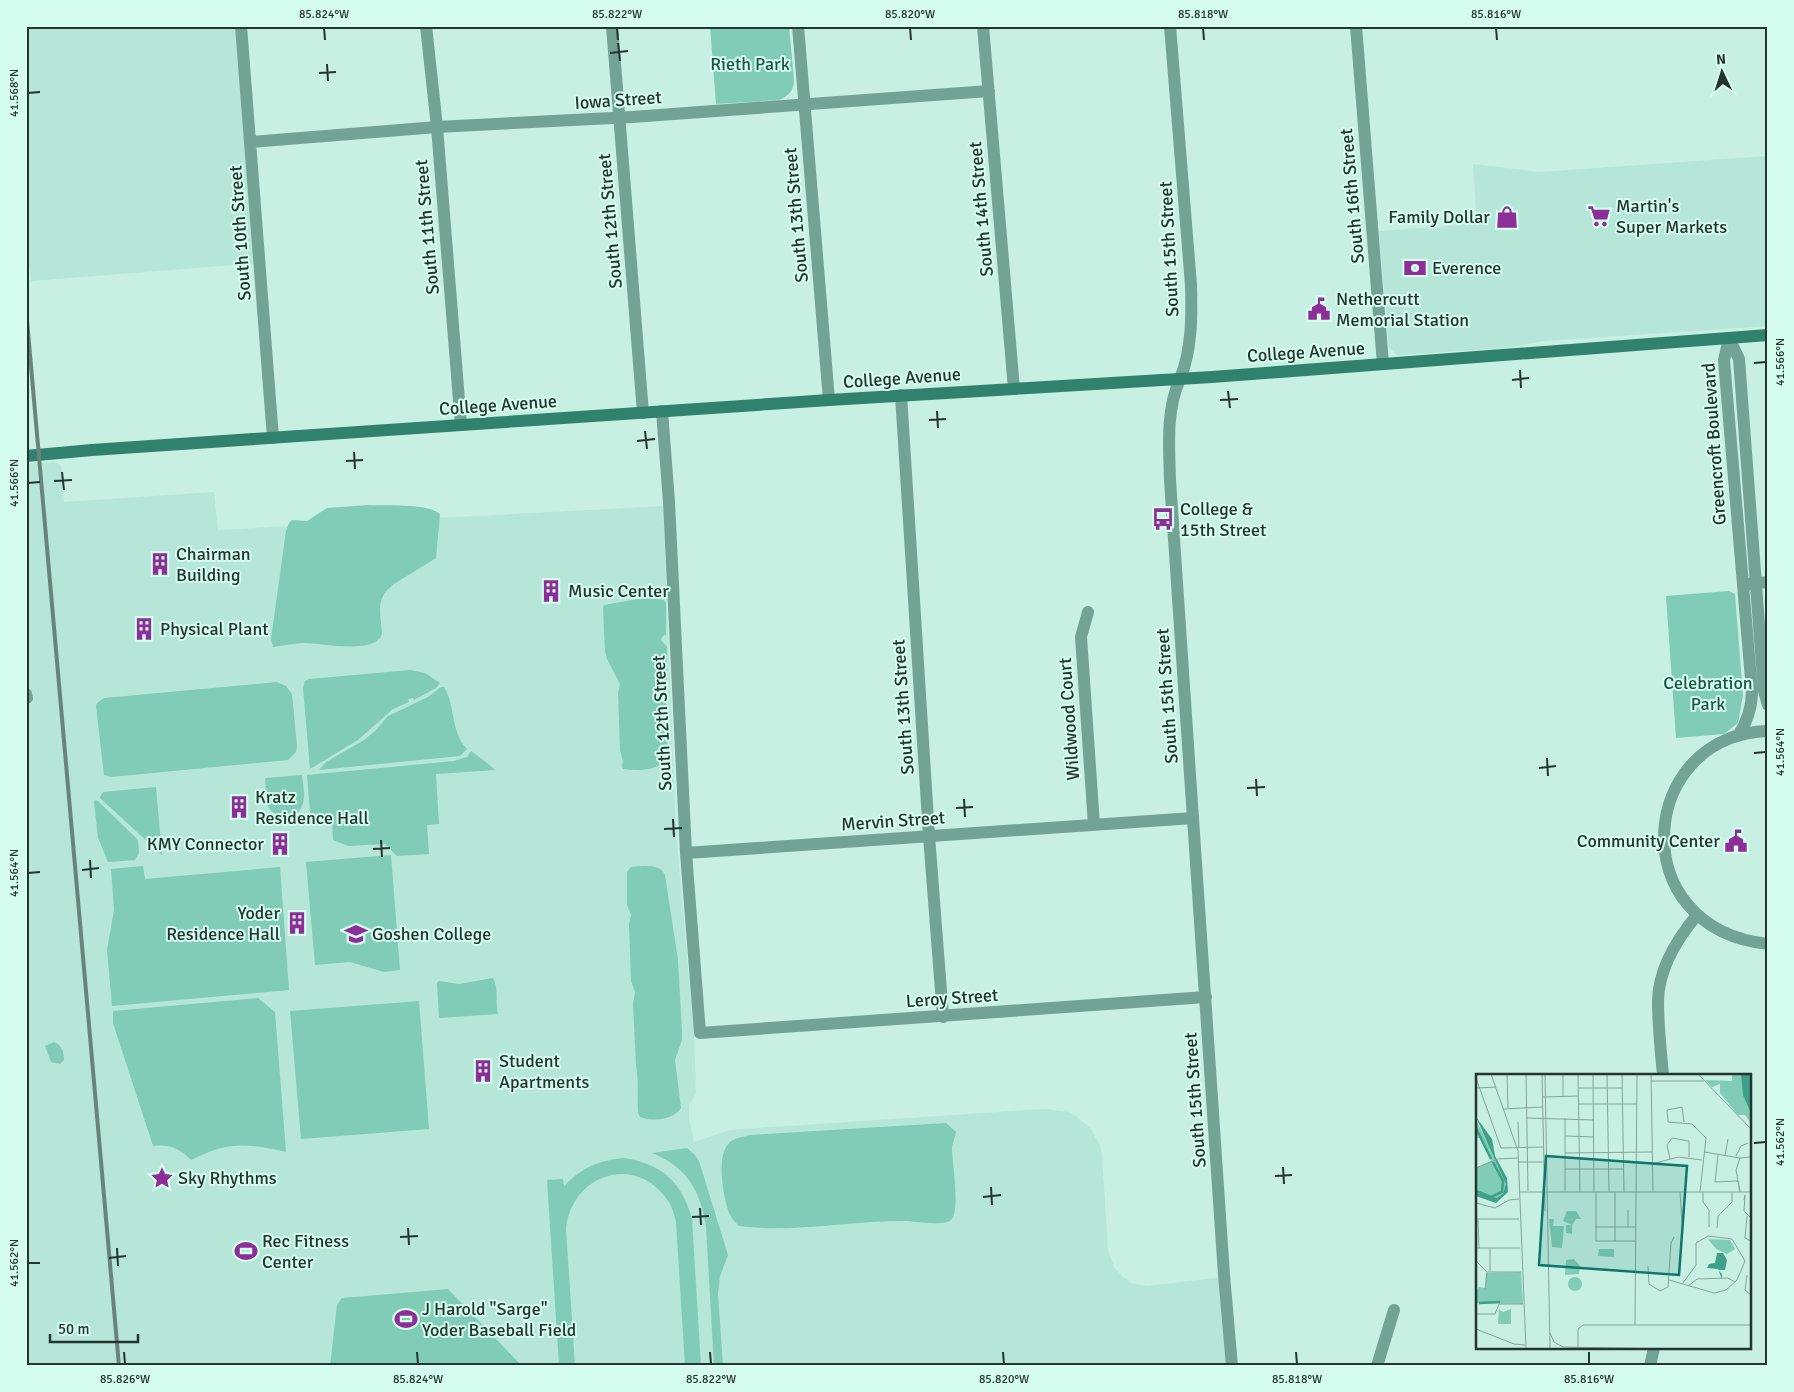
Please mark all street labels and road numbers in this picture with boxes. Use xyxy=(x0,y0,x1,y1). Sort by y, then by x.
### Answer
street label: Iowa Street xyxy=(574,86,662,114)
street label: South 16th Street xyxy=(1335,127,1369,265)
street label: South 14th Street xyxy=(964,140,998,278)
street label: South 13th Street xyxy=(779,146,813,284)
street label: South 12th Street xyxy=(593,152,627,290)
street label: South 11th Street xyxy=(410,158,444,296)
street label: South 10th Street xyxy=(224,165,256,301)
street label: South 15th Street xyxy=(1154,181,1184,317)
street label: College Avenue xyxy=(1246,337,1366,367)
street label: Greencroft Boulevard xyxy=(1697,362,1731,526)
street label: College Avenue xyxy=(842,363,962,393)
street label: College Avenue xyxy=(438,390,558,420)
street label: South 15th Street xyxy=(1151,628,1183,764)
street label: South 13th Street xyxy=(887,639,919,775)
street label: South 12th Street xyxy=(647,655,677,791)
street label: Wildwood Court xyxy=(1054,657,1084,781)
street label: Mervin Street xyxy=(840,806,946,836)
street label: Leroy Street xyxy=(905,984,999,1012)
street label: South 15th Street xyxy=(1179,1032,1211,1168)

